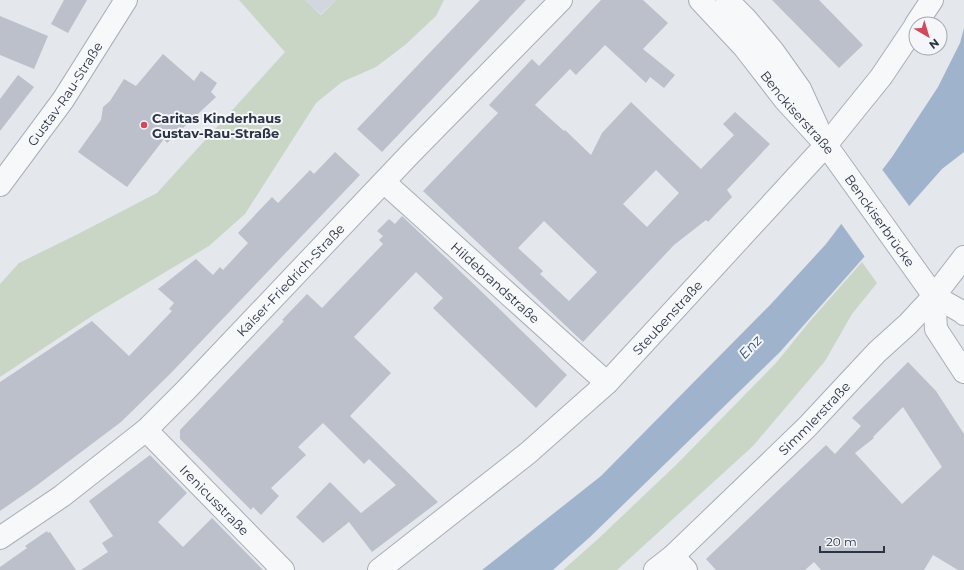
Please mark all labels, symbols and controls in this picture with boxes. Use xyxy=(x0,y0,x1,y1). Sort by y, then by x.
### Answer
north arrow xyxy=(908,16,948,56)
text: N xyxy=(926,36,942,52)
street label: Gustav-Rau-Straße xyxy=(24,39,106,149)
street label: Benckiserstraße xyxy=(757,68,838,157)
place label: Caritas Kinderhaus Gustav-Rau-Straße xyxy=(152,110,281,141)
marker: Caritas Kinderhaus Gustav-Rau-Straße xyxy=(139,120,149,130)
street label: Benckiserbrücke xyxy=(842,171,918,270)
street label: Kaiser-Friedrich-Straße xyxy=(233,220,348,340)
street label: Hildebrandstraße xyxy=(448,238,543,327)
street label: Steubenstraße xyxy=(629,277,706,358)
water label: Enz xyxy=(735,331,766,363)
street label: Simmlerstraße xyxy=(775,378,853,458)
street label: Irenicusstraße xyxy=(177,462,253,539)
scale bar xyxy=(820,528,884,554)
text: 20 m xyxy=(826,534,857,549)

